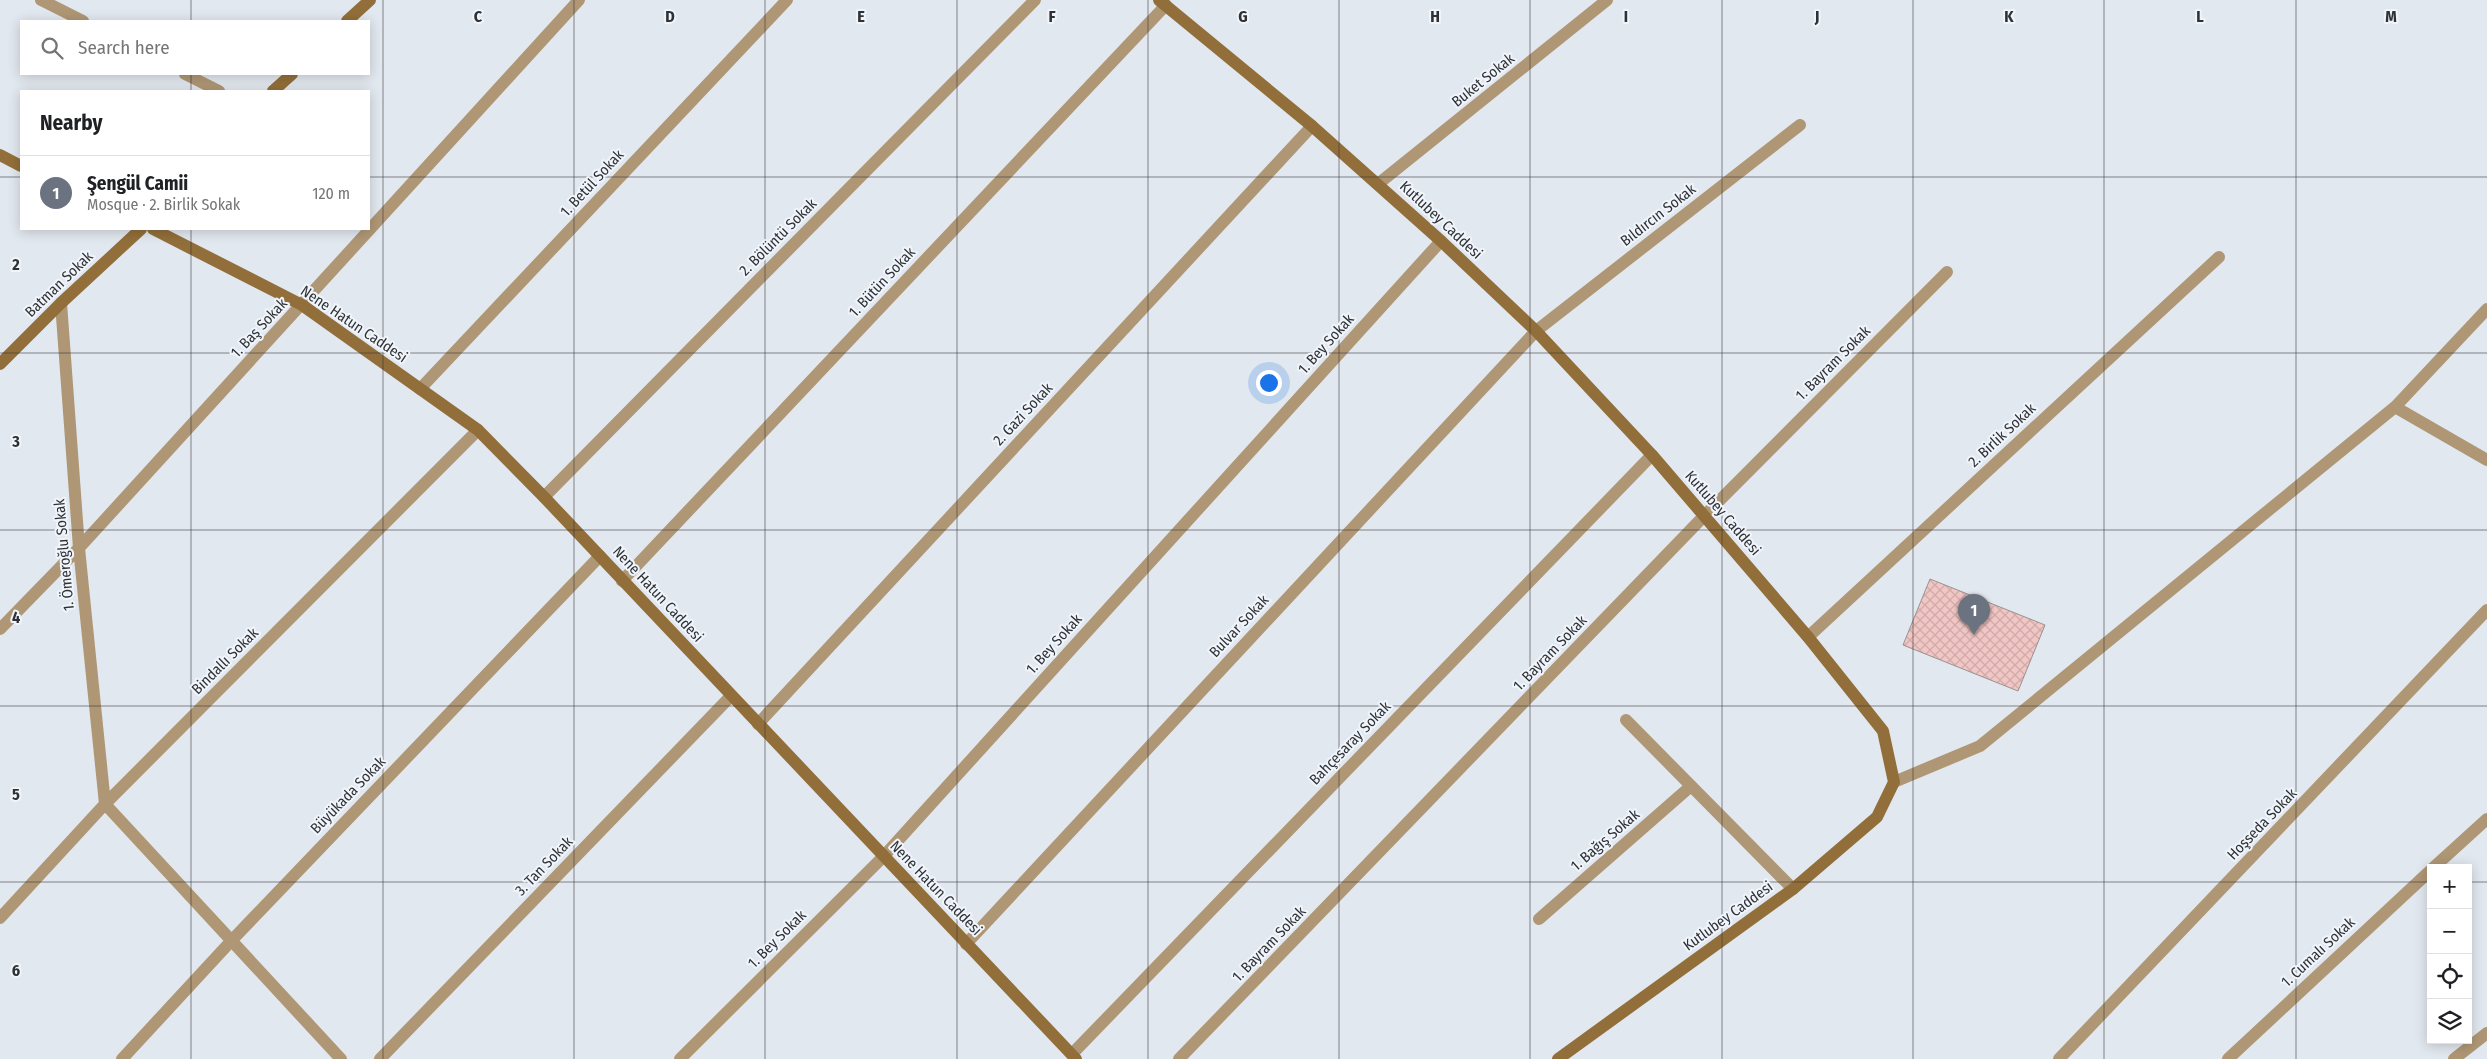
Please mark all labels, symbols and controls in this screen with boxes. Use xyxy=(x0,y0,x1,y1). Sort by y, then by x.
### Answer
text: C xyxy=(474,7,483,26)
text: D xyxy=(665,7,675,26)
text: E xyxy=(857,7,865,26)
text: F xyxy=(1048,7,1056,26)
text: G xyxy=(1238,7,1248,26)
text: H xyxy=(1430,7,1440,26)
text: I xyxy=(1624,7,1628,26)
text: J xyxy=(1814,7,1819,26)
text: K xyxy=(2004,7,2014,26)
text: L xyxy=(2196,7,2204,26)
text: M xyxy=(2385,7,2397,26)
search box xyxy=(20,20,370,75)
icon: search xyxy=(38,34,66,62)
text: Search here xyxy=(78,36,170,59)
street label: Buket Sokak xyxy=(1448,49,1518,111)
text: Nearby xyxy=(40,110,102,136)
street label: 1. Betül Sokak xyxy=(556,146,628,220)
text: Şengül Camii xyxy=(87,172,188,195)
street label: Kutlubey Caddesi xyxy=(1396,177,1486,263)
street label: Bıldırcın Sokak xyxy=(1617,180,1699,250)
text: 1 xyxy=(53,184,59,203)
text: 120 m xyxy=(312,184,350,203)
text: Mosque · 2. Birlik Sokak xyxy=(87,195,240,214)
street label: 2. Bölüntü Sokak xyxy=(736,195,820,279)
street label: 1. Bütün Sokak xyxy=(845,243,919,321)
street label: Batman Sokak xyxy=(21,247,97,321)
text: 2 xyxy=(11,255,20,274)
street label: Nene Hatun Caddesi xyxy=(297,282,411,366)
street label: 1. Baş Sokak xyxy=(227,295,291,361)
street label: 1. Bey Sokak xyxy=(1294,310,1358,378)
street label: 1. Bayram Sokak xyxy=(1792,322,1874,404)
your location xyxy=(1256,370,1282,396)
street label: 2. Gazi Sokak xyxy=(990,379,1057,449)
street label: 2. Birlik Sokak xyxy=(1965,399,2039,471)
text: 3 xyxy=(11,432,20,451)
street label: Kutlubey Caddesi xyxy=(1681,467,1765,559)
street label: 1. Ömeroğlu Sokak xyxy=(50,498,78,612)
street label: Nene Hatun Caddesi xyxy=(609,542,707,646)
street label: Bulvar Sokak xyxy=(1206,591,1272,661)
pin: 1 xyxy=(1958,594,1990,635)
text: 4 xyxy=(12,608,20,627)
street label: 1. Bey Sokak xyxy=(1022,610,1086,678)
street label: 1. Bayram Sokak xyxy=(1509,611,1591,695)
street label: Bindallı Sokak xyxy=(188,624,262,698)
street label: Bahçesaray Sokak xyxy=(1306,697,1394,789)
street label: Büyükada Sokak xyxy=(307,753,389,837)
text: 5 xyxy=(12,785,20,804)
street label: Hoşseda Sokak xyxy=(2223,785,2301,863)
street label: 1. Bağış Sokak xyxy=(1567,805,1643,875)
street label: 3. Tan Sokak xyxy=(512,833,576,899)
street label: Nene Hatun Caddesi xyxy=(886,837,986,939)
map controls xyxy=(2427,864,2472,1044)
button: + xyxy=(2427,864,2472,909)
street label: Kutlubey Caddesi xyxy=(1680,877,1776,955)
street label: 1. Bayram Sokak xyxy=(1228,902,1310,986)
street label: 1. Bey Sokak xyxy=(744,906,810,972)
button: − xyxy=(2427,909,2472,954)
street label: 1. Cumalı Sokak xyxy=(2277,913,2359,991)
button: locate xyxy=(2427,954,2472,999)
text: 6 xyxy=(12,961,20,980)
button: layers xyxy=(2427,999,2472,1044)

